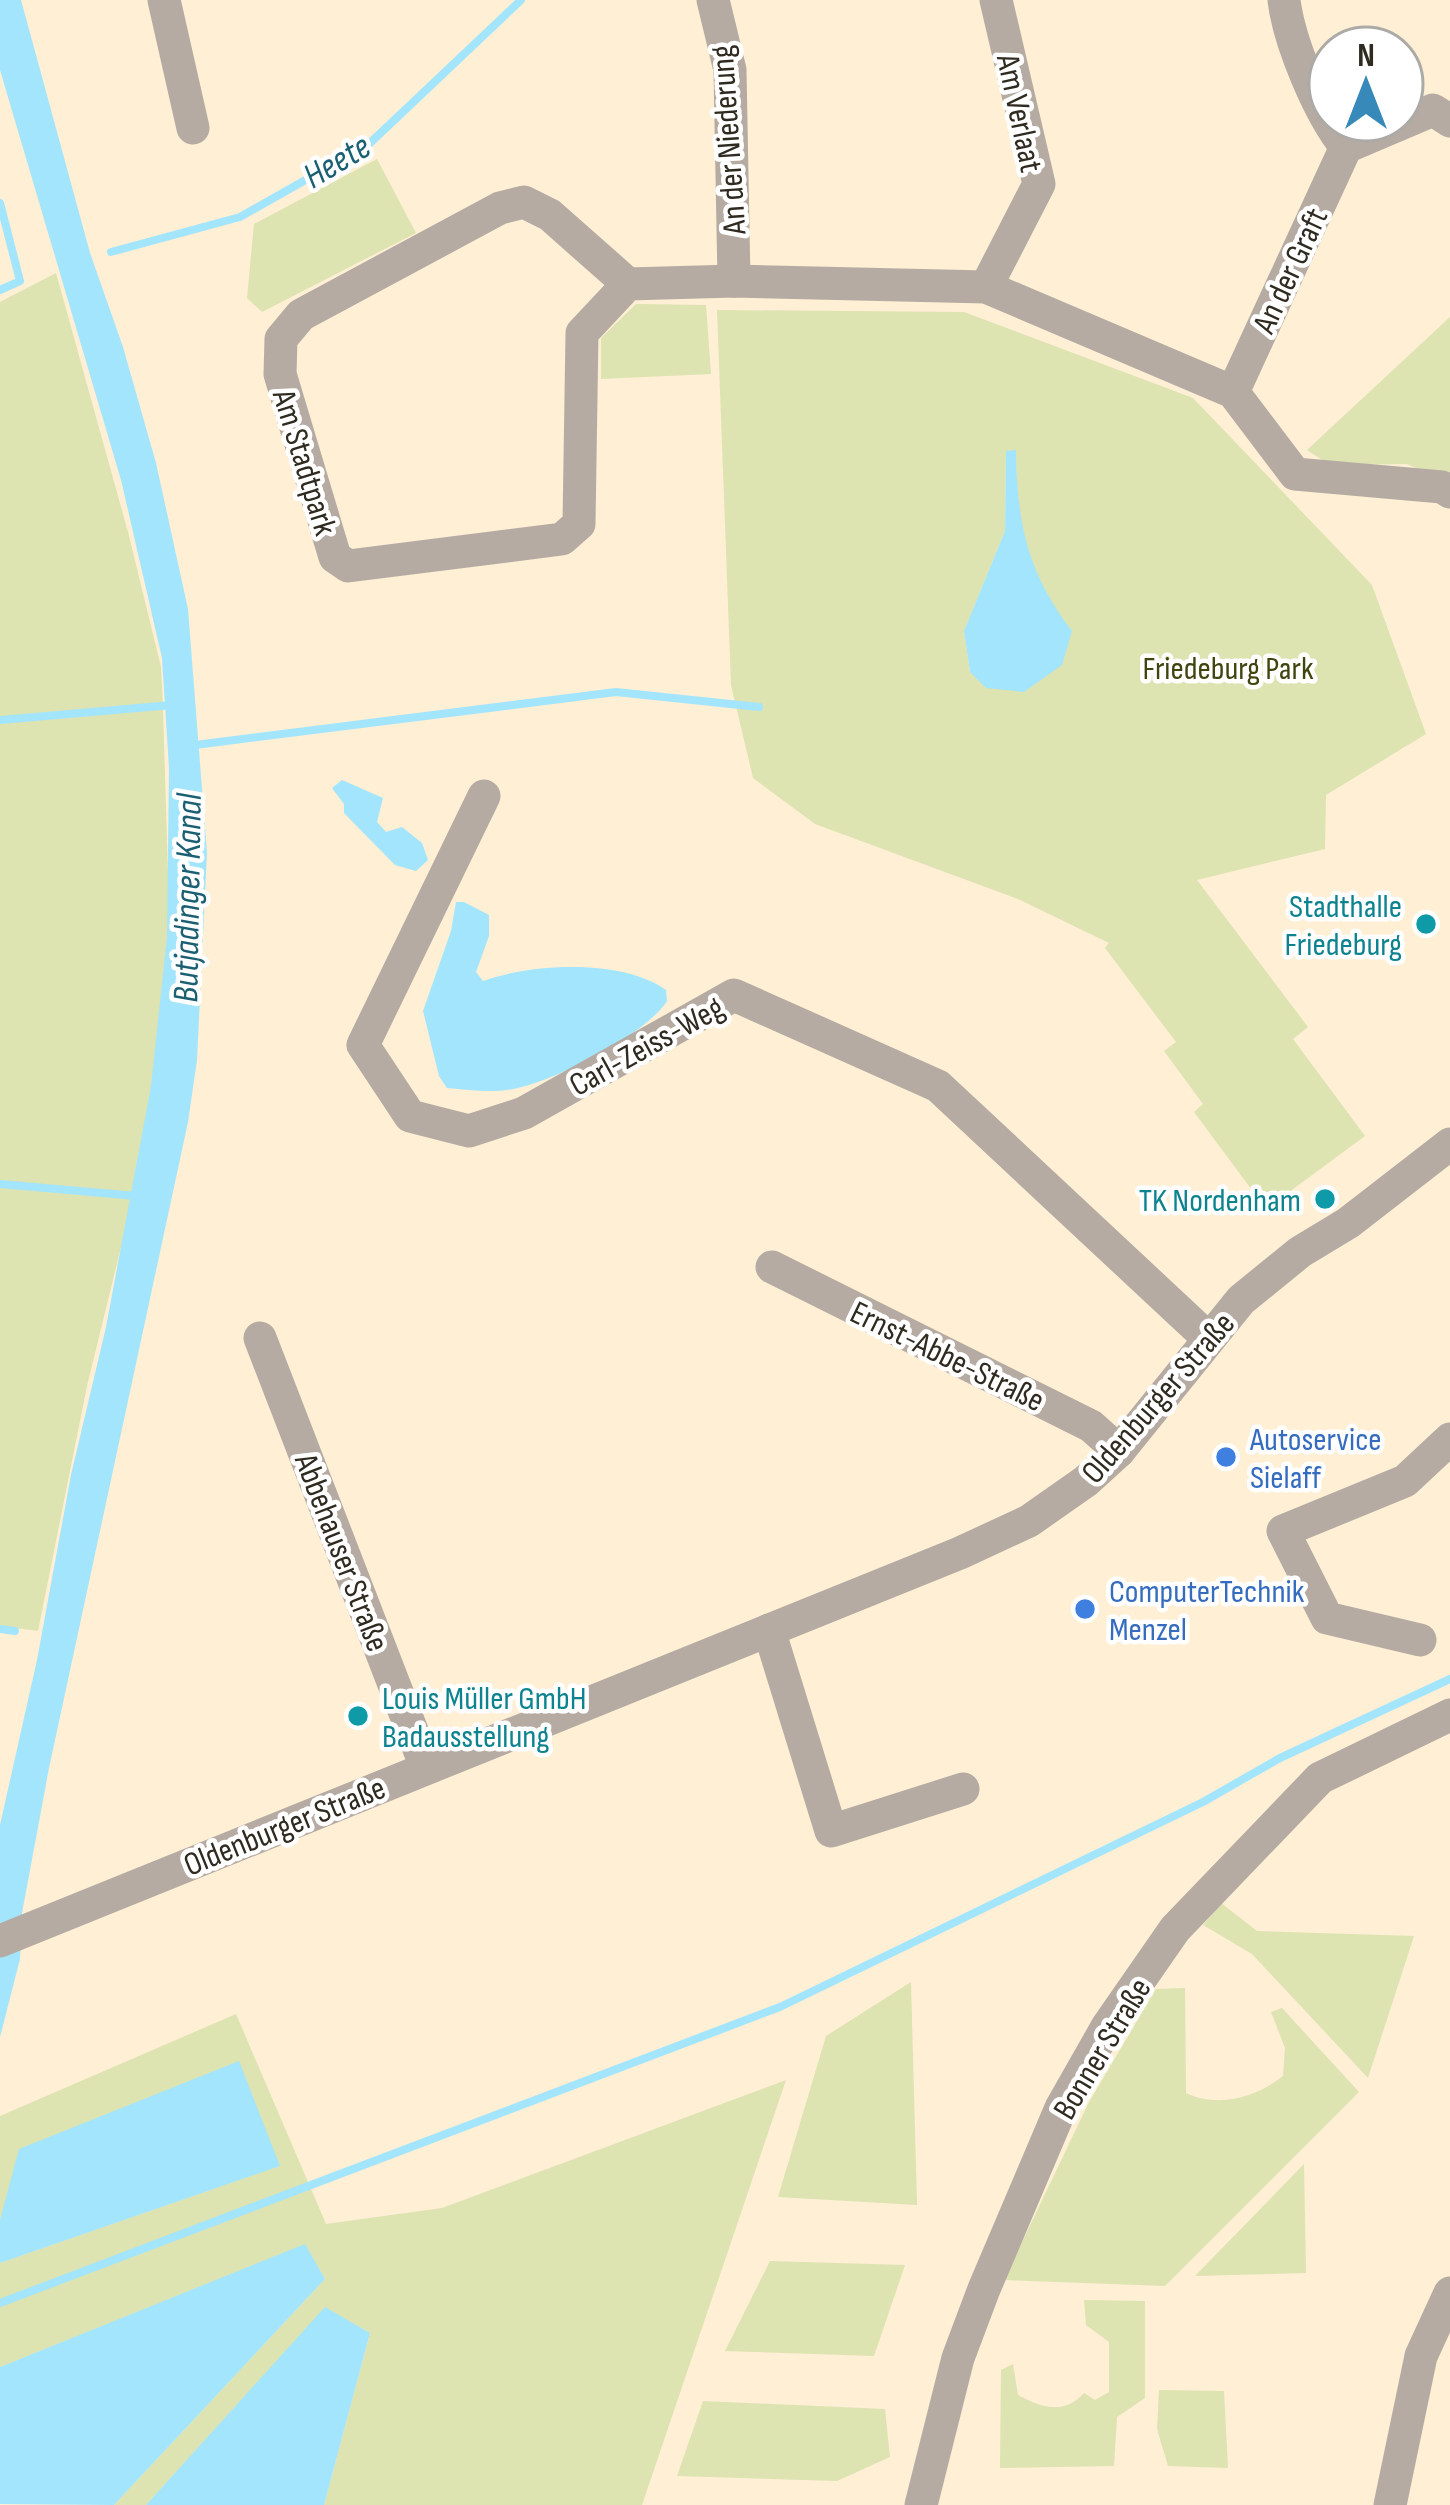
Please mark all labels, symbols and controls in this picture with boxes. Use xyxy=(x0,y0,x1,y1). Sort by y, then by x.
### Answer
north arrow xyxy=(1306,24,1426,144)
text: N xyxy=(1357,36,1375,76)
street label: An der Niederung xyxy=(702,44,756,237)
street label: Am Verlaat xyxy=(987,50,1051,176)
water label: Heete xyxy=(296,126,379,199)
street label: An der Graft xyxy=(1244,202,1337,341)
street label: Am Stadtpark xyxy=(263,384,345,541)
park label: Friedeburg Park xyxy=(1142,649,1314,689)
water label: Butjadinger Kanal xyxy=(165,792,212,1003)
place label: Stadthalle Friedeburg xyxy=(1284,887,1402,965)
marker: Stadthalle Friedeburg xyxy=(1413,911,1439,937)
street label: Carl-Zeiss-Weg xyxy=(563,988,731,1106)
place label: TK Nordenham xyxy=(1139,1181,1301,1221)
marker: TK Nordenham xyxy=(1312,1186,1338,1212)
street label: Ernst-Abbe-Straße xyxy=(844,1293,1051,1421)
street label: Oldenburger Straße xyxy=(1073,1305,1244,1492)
place label: Autoservice Sielaff xyxy=(1249,1420,1382,1498)
marker: Autoservice Sielaff xyxy=(1213,1444,1239,1470)
street label: Abbehauser Straße xyxy=(285,1447,397,1657)
place label: ComputerTechnik Menzel xyxy=(1109,1572,1305,1650)
marker: ComputerTechnik Menzel xyxy=(1072,1596,1098,1622)
place label: Louis Müller GmbH Badausstellung xyxy=(382,1679,586,1757)
marker: Louis Müller GmbH Badausstellung xyxy=(345,1703,371,1729)
street label: Oldenburger Straße xyxy=(178,1768,391,1885)
street label: Bonner Straße xyxy=(1045,1971,1160,2127)

